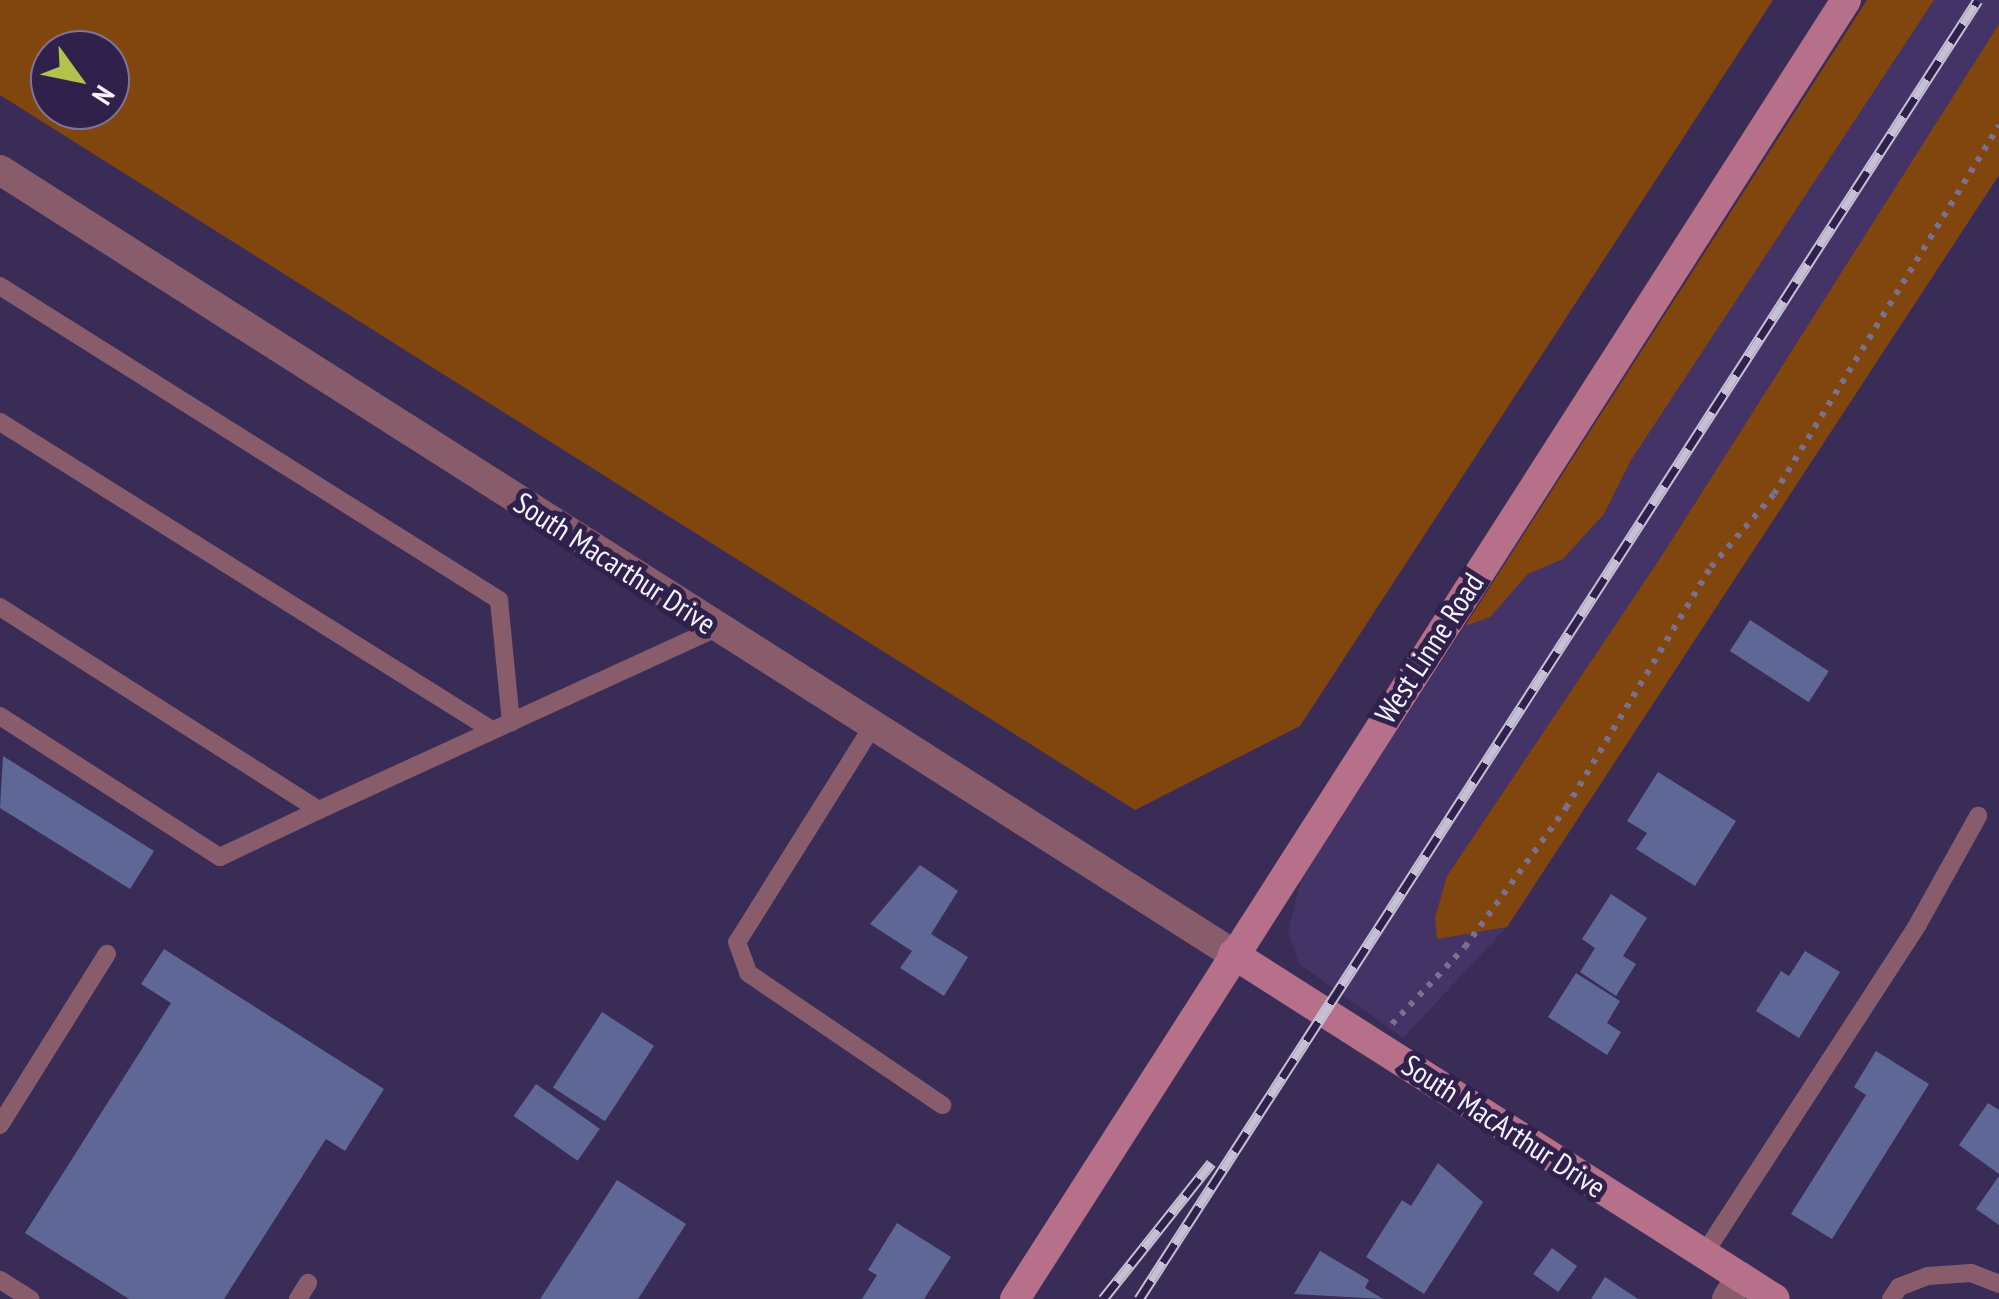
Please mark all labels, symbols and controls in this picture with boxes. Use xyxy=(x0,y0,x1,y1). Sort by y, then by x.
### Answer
north arrow xyxy=(30,30,130,130)
text: N xyxy=(84,79,124,112)
street label: South Macarthur Drive xyxy=(508,484,722,642)
street label: West Linne Road xyxy=(1367,566,1491,730)
street label: South MacArthur Drive xyxy=(1396,1047,1612,1205)

